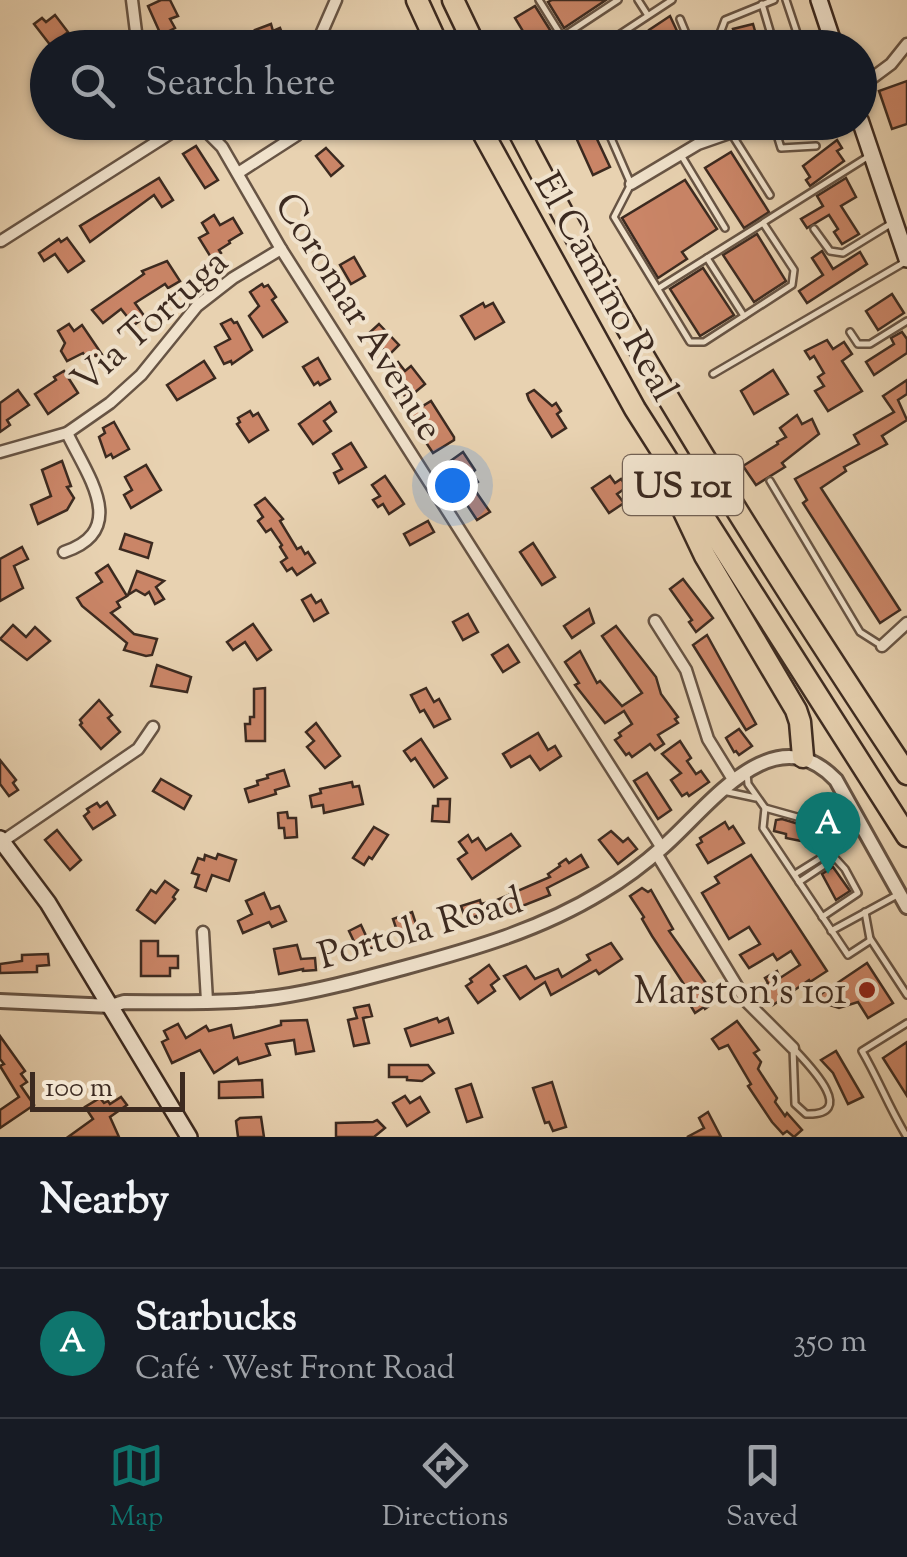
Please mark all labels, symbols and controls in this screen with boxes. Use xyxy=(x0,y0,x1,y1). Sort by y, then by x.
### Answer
search box xyxy=(30,30,877,140)
icon: search xyxy=(65,58,120,113)
text: Search here xyxy=(145,58,336,112)
street label: El Camino Real xyxy=(518,164,689,412)
street label: Coromar Avenue xyxy=(259,184,455,452)
street label: Via Tortuga xyxy=(61,238,242,408)
road number: US 101 xyxy=(623,455,743,515)
your location xyxy=(427,460,478,511)
pin: A xyxy=(796,792,860,874)
street label: Portola Road xyxy=(313,876,530,986)
place label: Marston's 101 xyxy=(634,967,847,1021)
marker: Marston's 101 xyxy=(856,979,878,1001)
scale bar xyxy=(30,1067,185,1112)
text: 100 m xyxy=(45,1069,113,1109)
text: Nearby xyxy=(40,1172,169,1232)
text: Starbucks xyxy=(135,1293,297,1347)
text: A xyxy=(60,1320,85,1366)
text: 350 m xyxy=(793,1320,867,1366)
text: Café · West Front Road xyxy=(135,1347,455,1393)
tab: Map xyxy=(109,1438,164,1538)
tab: Directions xyxy=(382,1438,508,1538)
tab: Saved xyxy=(726,1438,798,1538)

